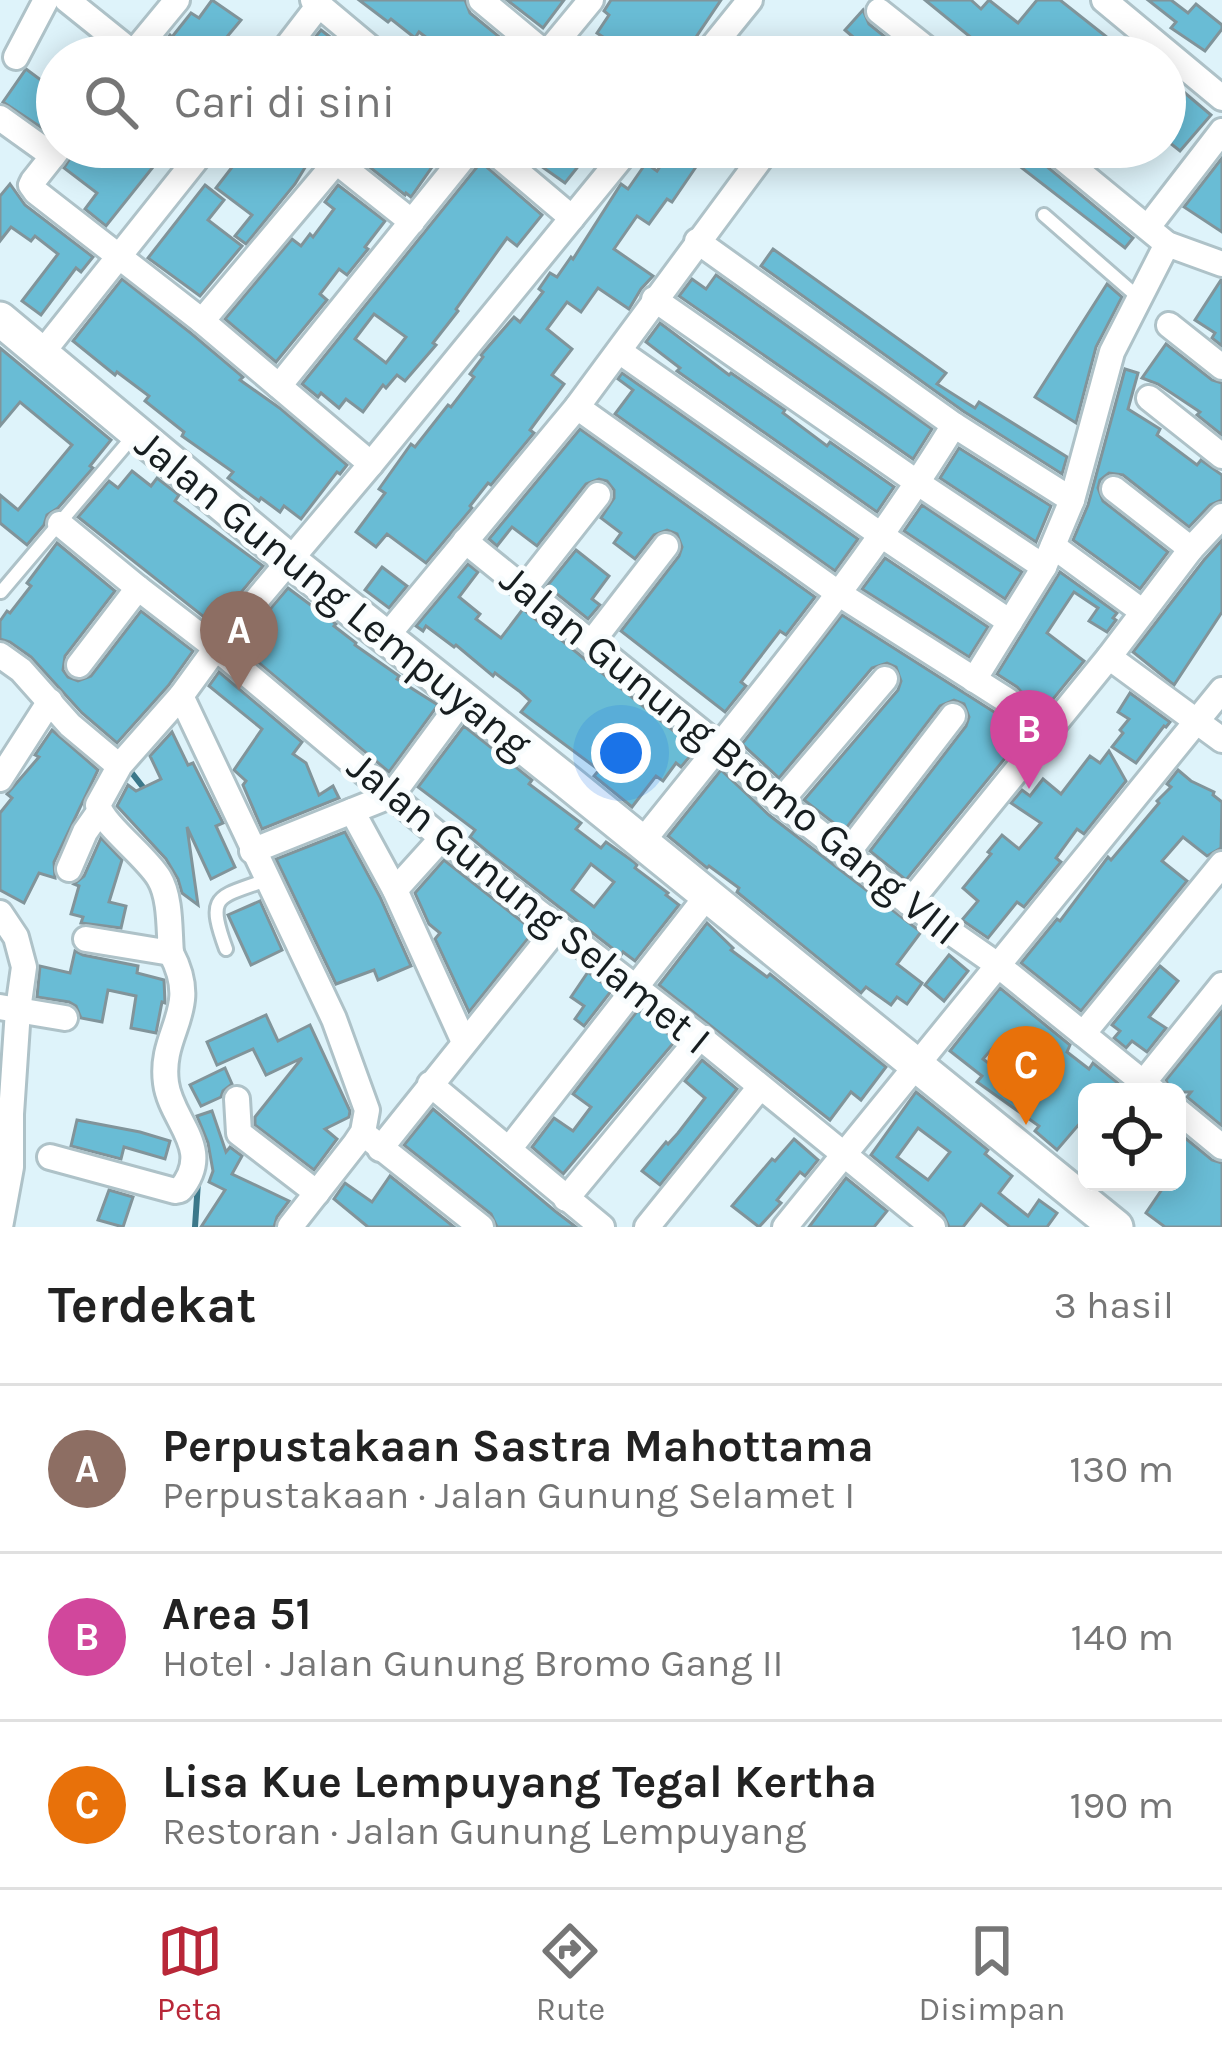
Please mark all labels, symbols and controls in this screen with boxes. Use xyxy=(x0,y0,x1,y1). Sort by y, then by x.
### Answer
search box xyxy=(36,36,1186,168)
icon: search xyxy=(78,69,144,135)
text: Cari di sini xyxy=(174,76,395,128)
street label: Jalan Gunung Lempuyang xyxy=(125,419,542,769)
street label: Jalan Gunung Bromo Gang VIII xyxy=(490,554,970,956)
pin: A xyxy=(200,591,278,690)
pin: B xyxy=(990,690,1068,789)
your location xyxy=(591,723,651,783)
street label: Jalan Gunung Selamet I xyxy=(338,741,721,1065)
pin: C xyxy=(987,1026,1065,1125)
map controls xyxy=(1078,1083,1186,1191)
button: locate xyxy=(1078,1083,1186,1191)
text: Terdekat xyxy=(48,1275,256,1335)
text: 3 hasil xyxy=(1054,1282,1174,1328)
text: Perpustakaan Sastra Mahottama xyxy=(162,1420,874,1472)
text: A xyxy=(75,1446,99,1492)
text: 130 m xyxy=(1069,1446,1174,1492)
text: Perpustakaan · Jalan Gunung Selamet I xyxy=(162,1472,855,1518)
text: Area 51 xyxy=(162,1588,312,1640)
text: B xyxy=(74,1614,100,1660)
text: 140 m xyxy=(1070,1614,1174,1660)
text: Hotel · Jalan Gunung Bromo Gang II xyxy=(162,1640,784,1686)
text: Lisa Kue Lempuyang Tegal Kertha xyxy=(162,1756,877,1808)
text: C xyxy=(75,1782,99,1828)
text: 190 m xyxy=(1070,1782,1174,1828)
text: Restoran · Jalan Gunung Lempuyang xyxy=(162,1808,806,1854)
tab: Peta xyxy=(157,1918,223,2028)
tab: Rute xyxy=(536,1918,605,2028)
tab: Disimpan xyxy=(918,1918,1065,2028)

